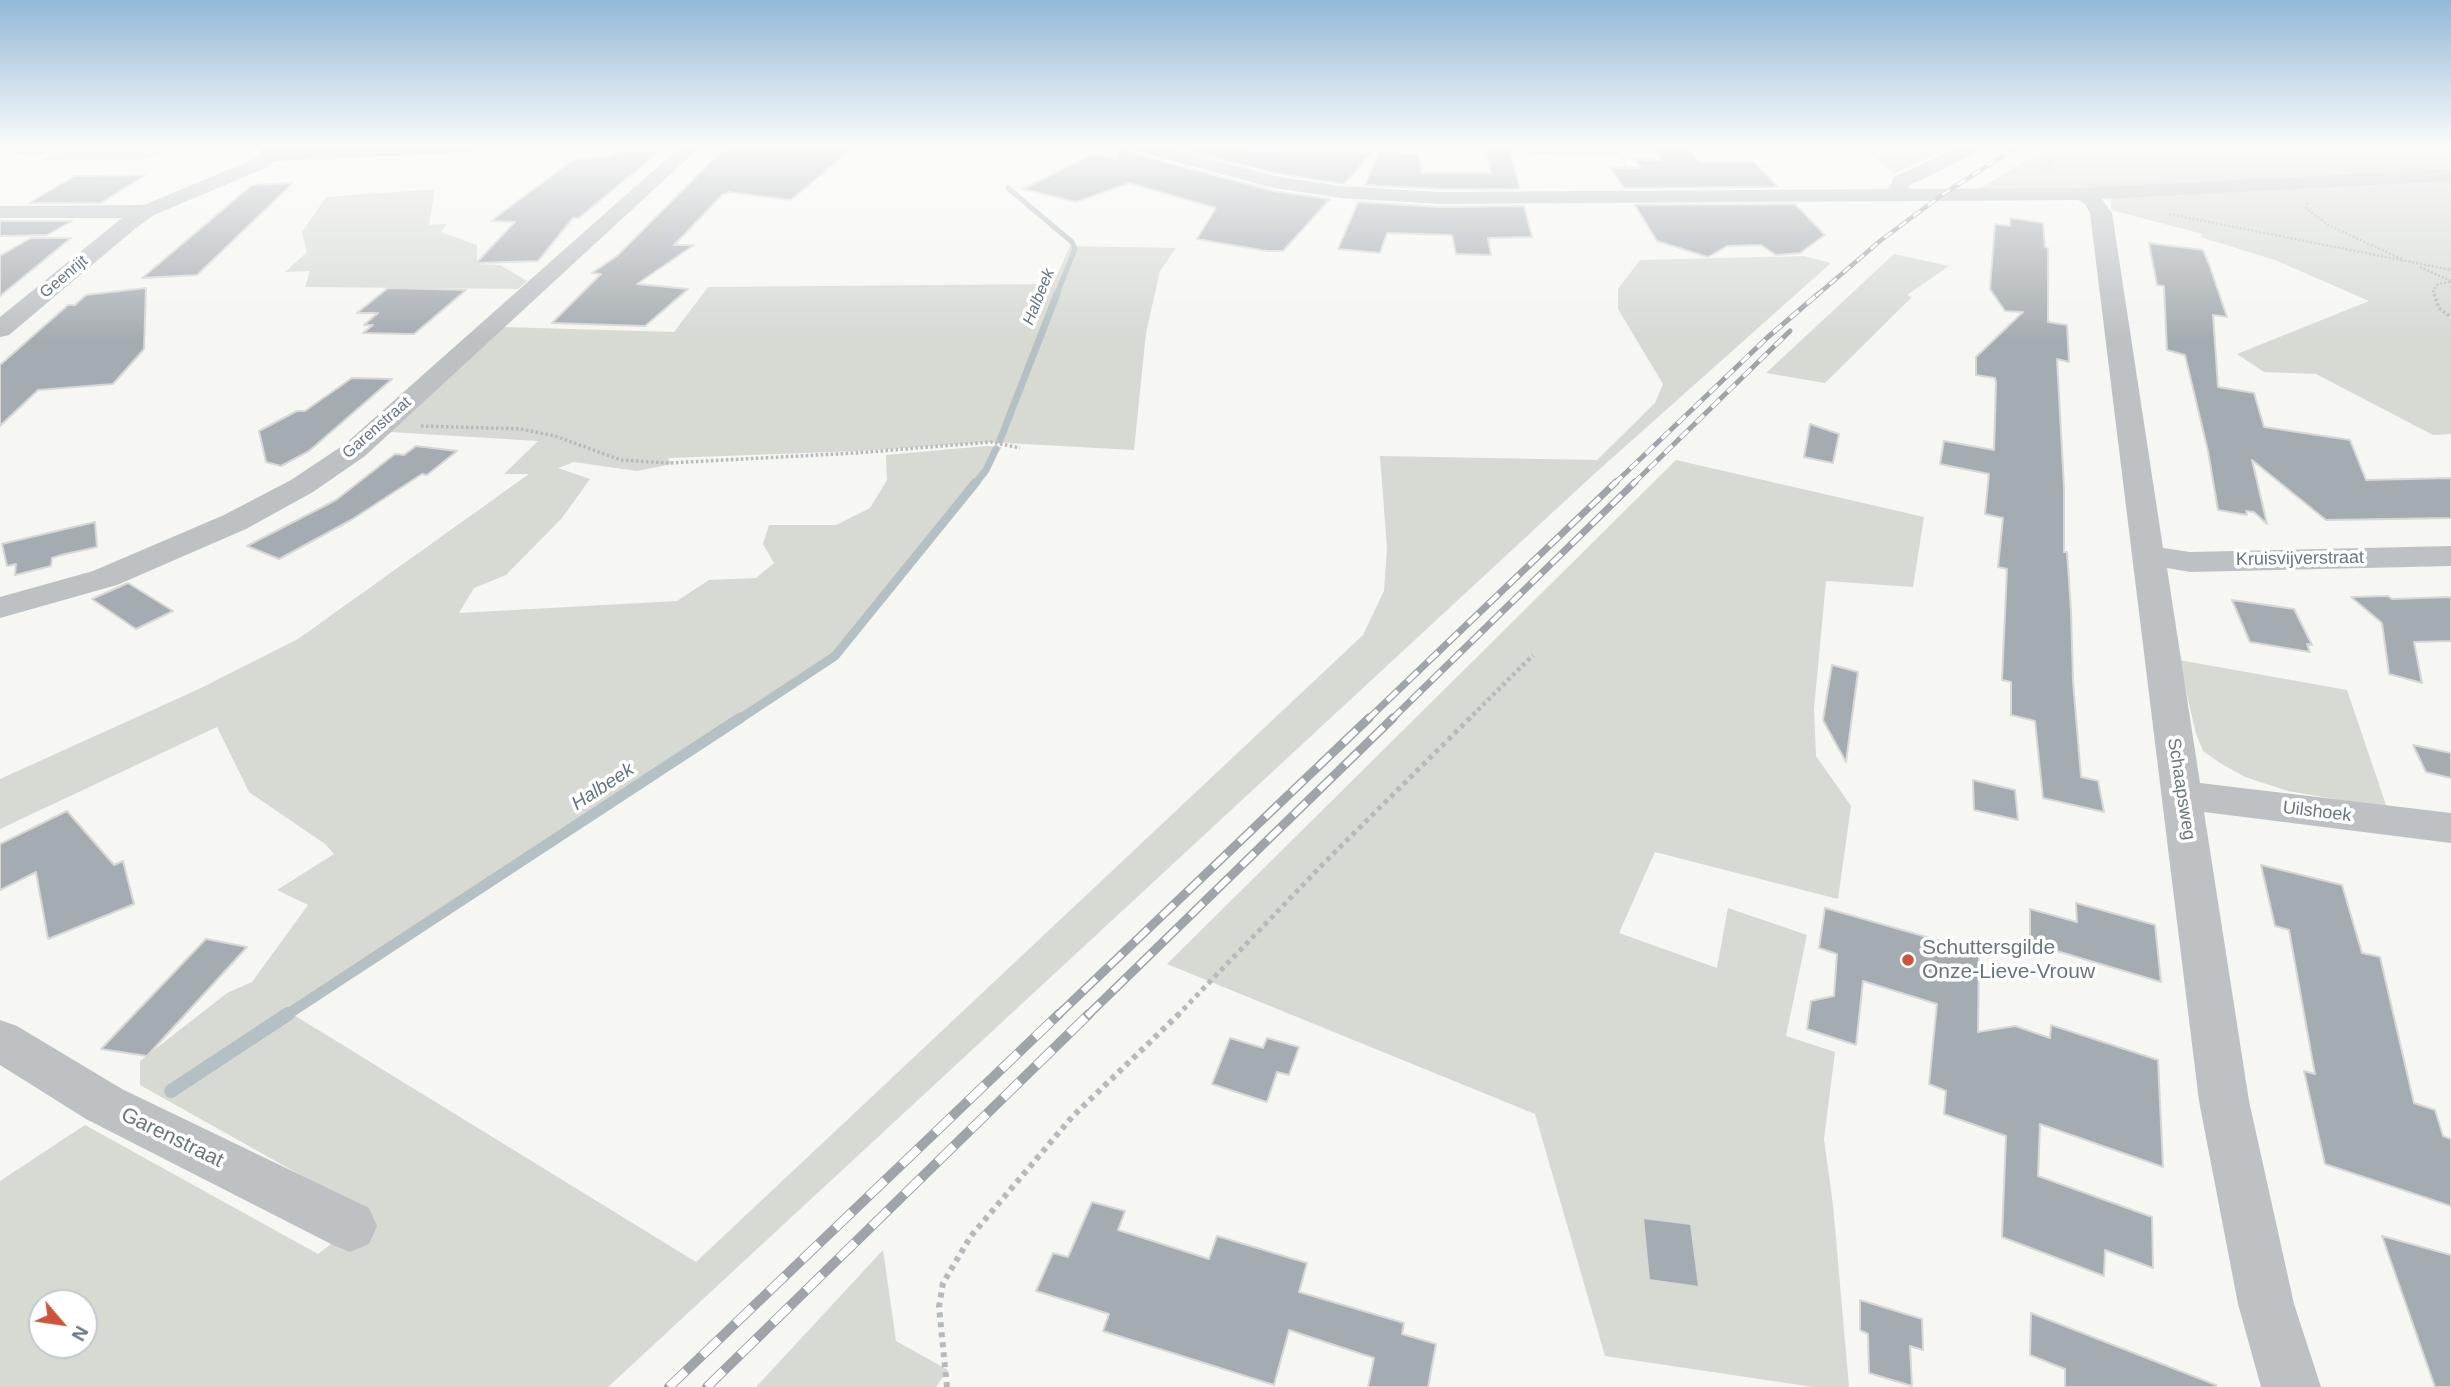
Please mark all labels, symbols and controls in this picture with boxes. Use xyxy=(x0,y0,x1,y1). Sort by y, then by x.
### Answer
street label: Geenrijt xyxy=(36,252,92,302)
water label: Halbeek xyxy=(1019,266,1059,328)
street label: Garenstraat xyxy=(339,393,415,463)
street label: Kruisvijverstraat xyxy=(2236,547,2364,571)
street label: Schaapsweg xyxy=(2162,736,2200,842)
water label: Halbeek xyxy=(568,758,638,816)
street label: Uilshoek xyxy=(2281,797,2353,827)
place label: Schuttersgilde Onze-Lieve-Vrouw xyxy=(1922,935,2095,985)
marker: Schuttersgilde Onze-Lieve-Vrouw xyxy=(1900,952,1916,968)
street label: Garenstraat xyxy=(117,1102,227,1174)
north arrow xyxy=(28,1289,98,1359)
text: N xyxy=(68,1322,93,1345)

